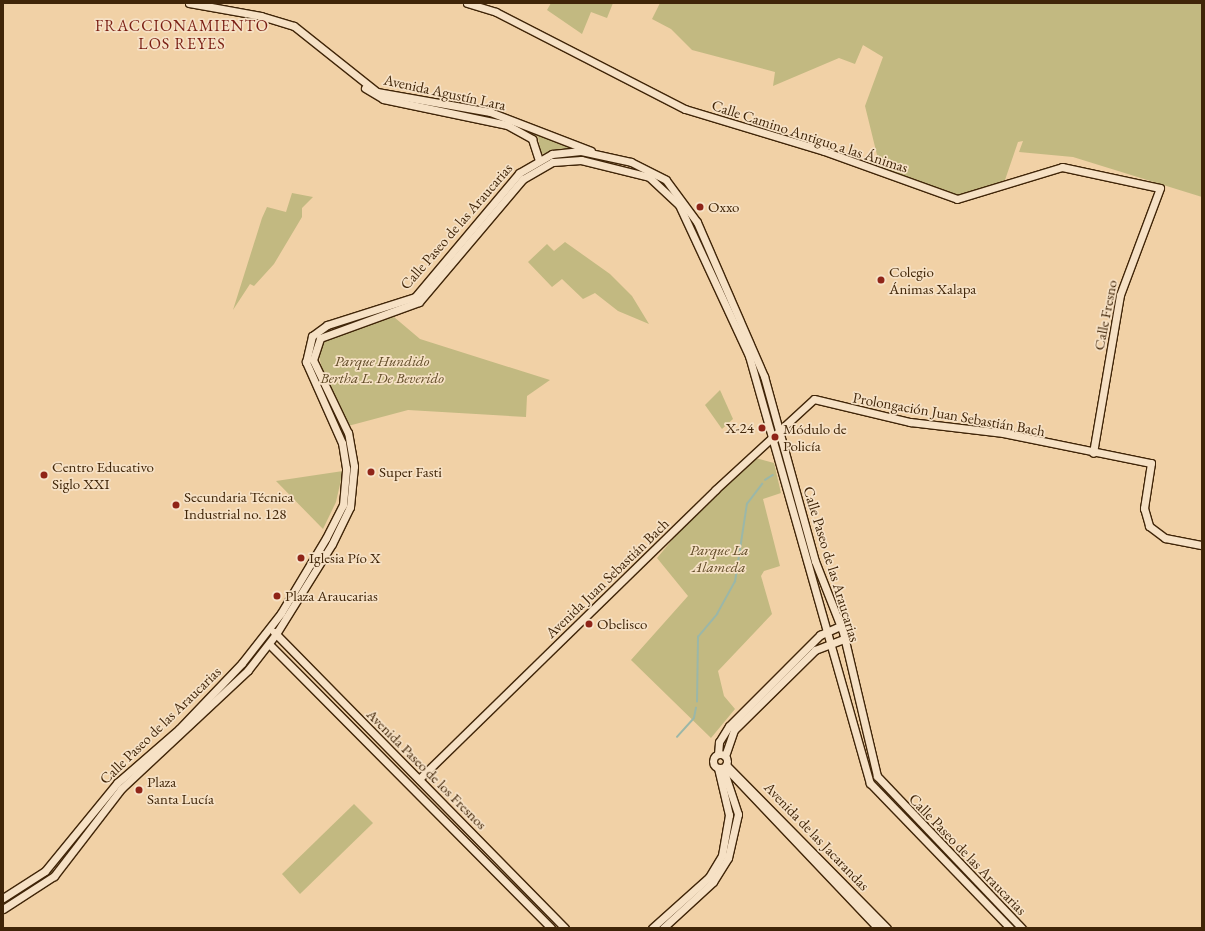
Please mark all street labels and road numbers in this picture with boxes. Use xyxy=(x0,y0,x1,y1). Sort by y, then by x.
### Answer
street label: Avenida Agustín Lara xyxy=(382,70,508,114)
street label: Calle Camino Antiguo a las Ánimas xyxy=(710,96,910,176)
street label: Calle Paseo de las Araucarias xyxy=(396,159,516,293)
street label: Calle Fresno xyxy=(1089,278,1121,352)
street label: Prolongación Juan Sebastián Bach xyxy=(851,388,1047,440)
street label: Calle Paseo de las Araucarias xyxy=(800,484,864,644)
street label: Avenida Juan Sebastián Bach xyxy=(542,514,672,642)
street label: Calle Paseo de las Araucarias xyxy=(96,662,224,788)
street label: Avenida Paseo de los Fresnos xyxy=(363,705,491,833)
street label: Avenida de las Jacarandas xyxy=(761,778,873,894)
street label: Calle Paseo de las Araucarias xyxy=(905,790,1031,918)

